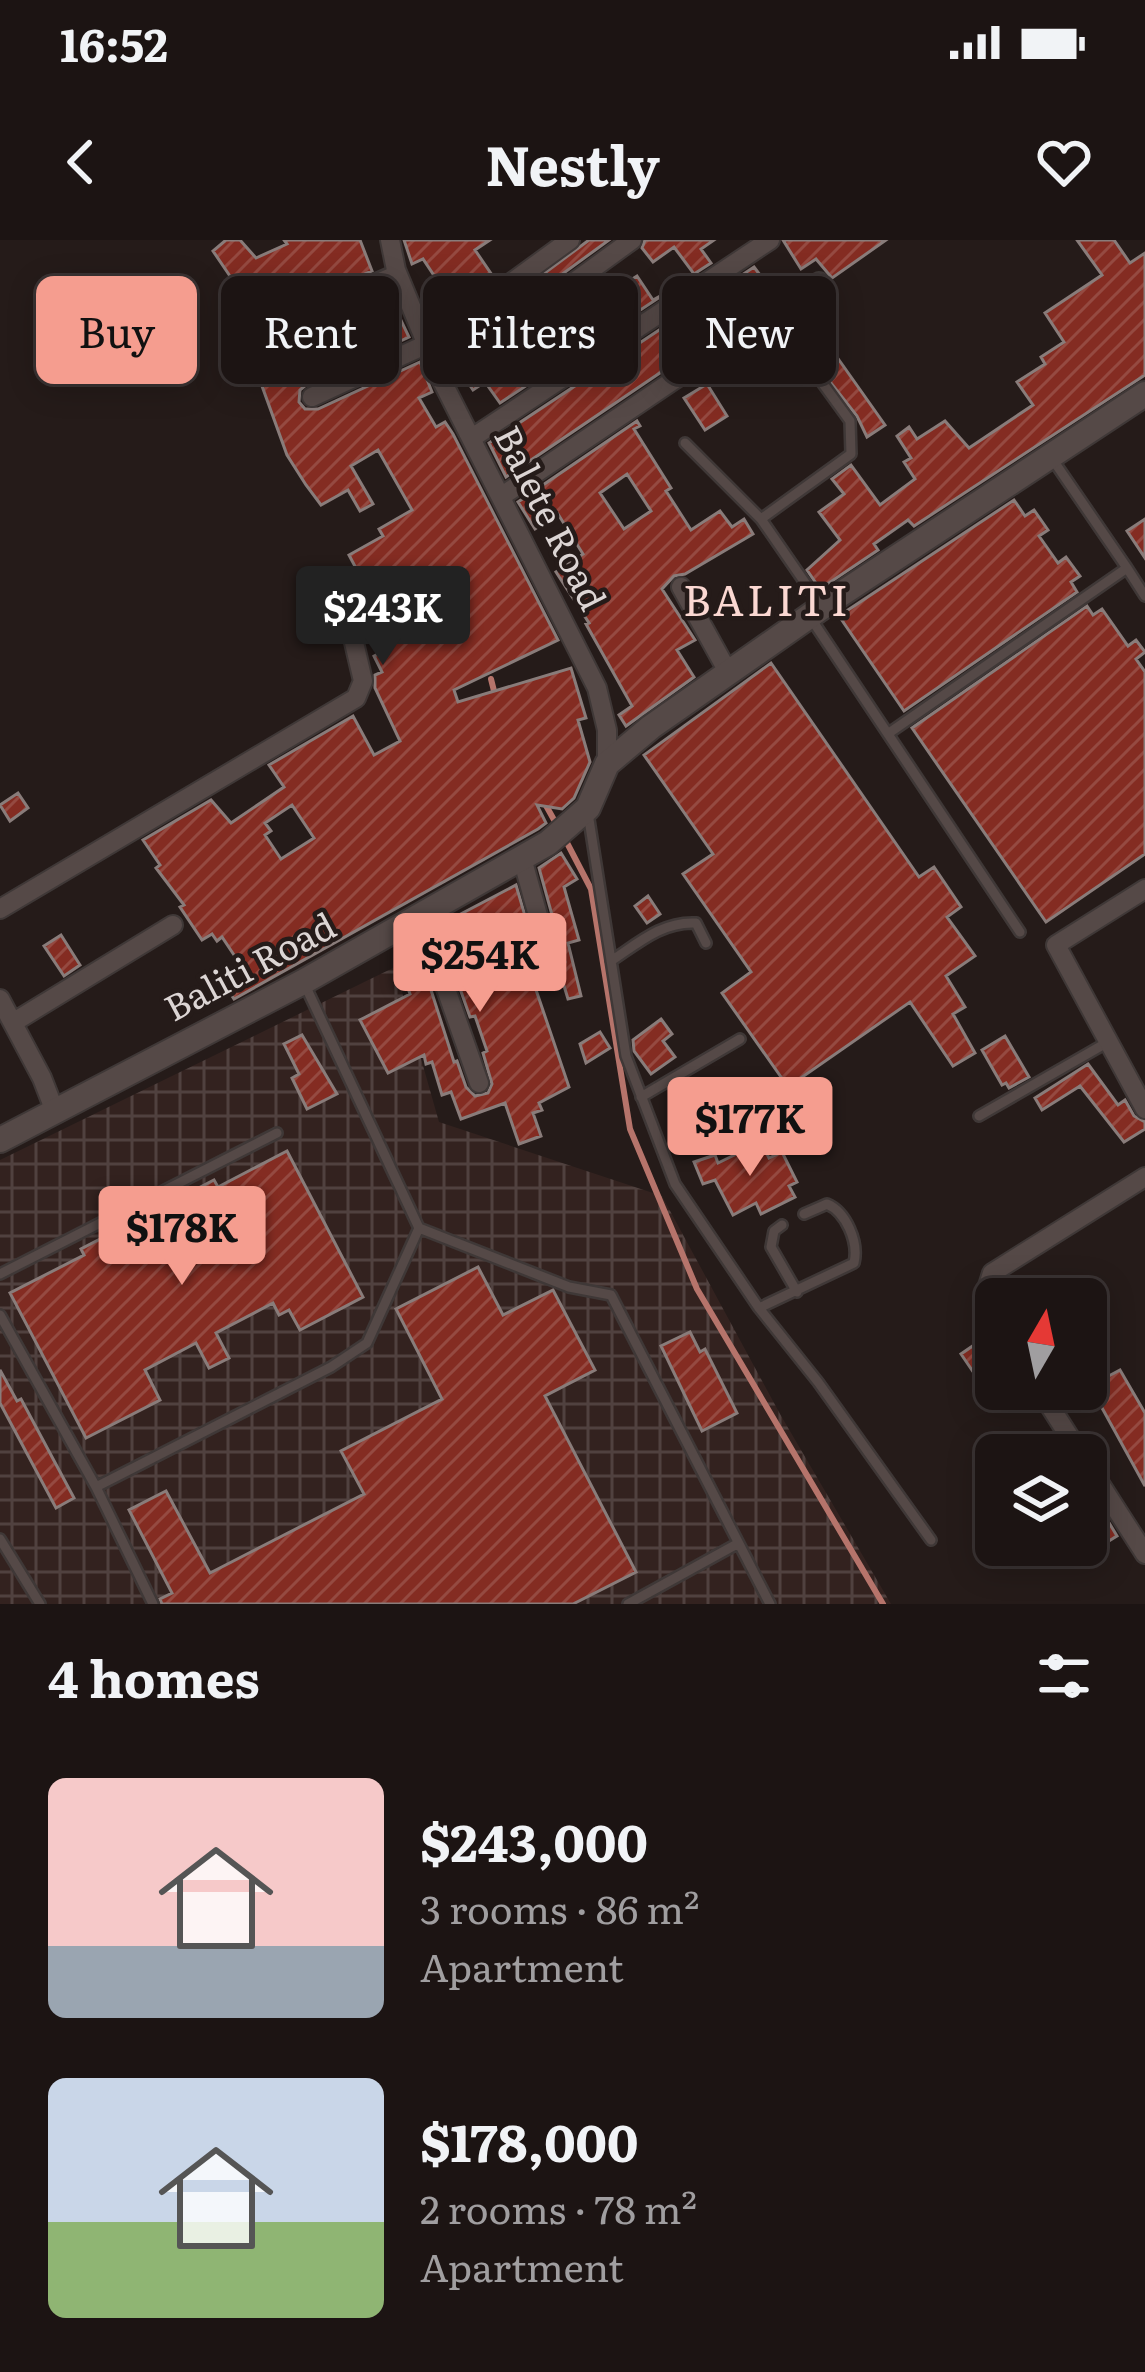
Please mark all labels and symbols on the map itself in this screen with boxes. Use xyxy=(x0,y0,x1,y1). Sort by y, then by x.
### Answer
street label: Balete Road xyxy=(483,415,621,618)
pin: $243K xyxy=(299,566,467,668)
district label: BALITI xyxy=(683,567,851,629)
street label: Baliti Road xyxy=(154,897,344,1032)
pin: $254K xyxy=(396,913,564,1015)
pin: $177K xyxy=(666,1077,834,1179)
pin: $178K xyxy=(98,1186,266,1288)
north arrow xyxy=(975,1278,1107,1410)

